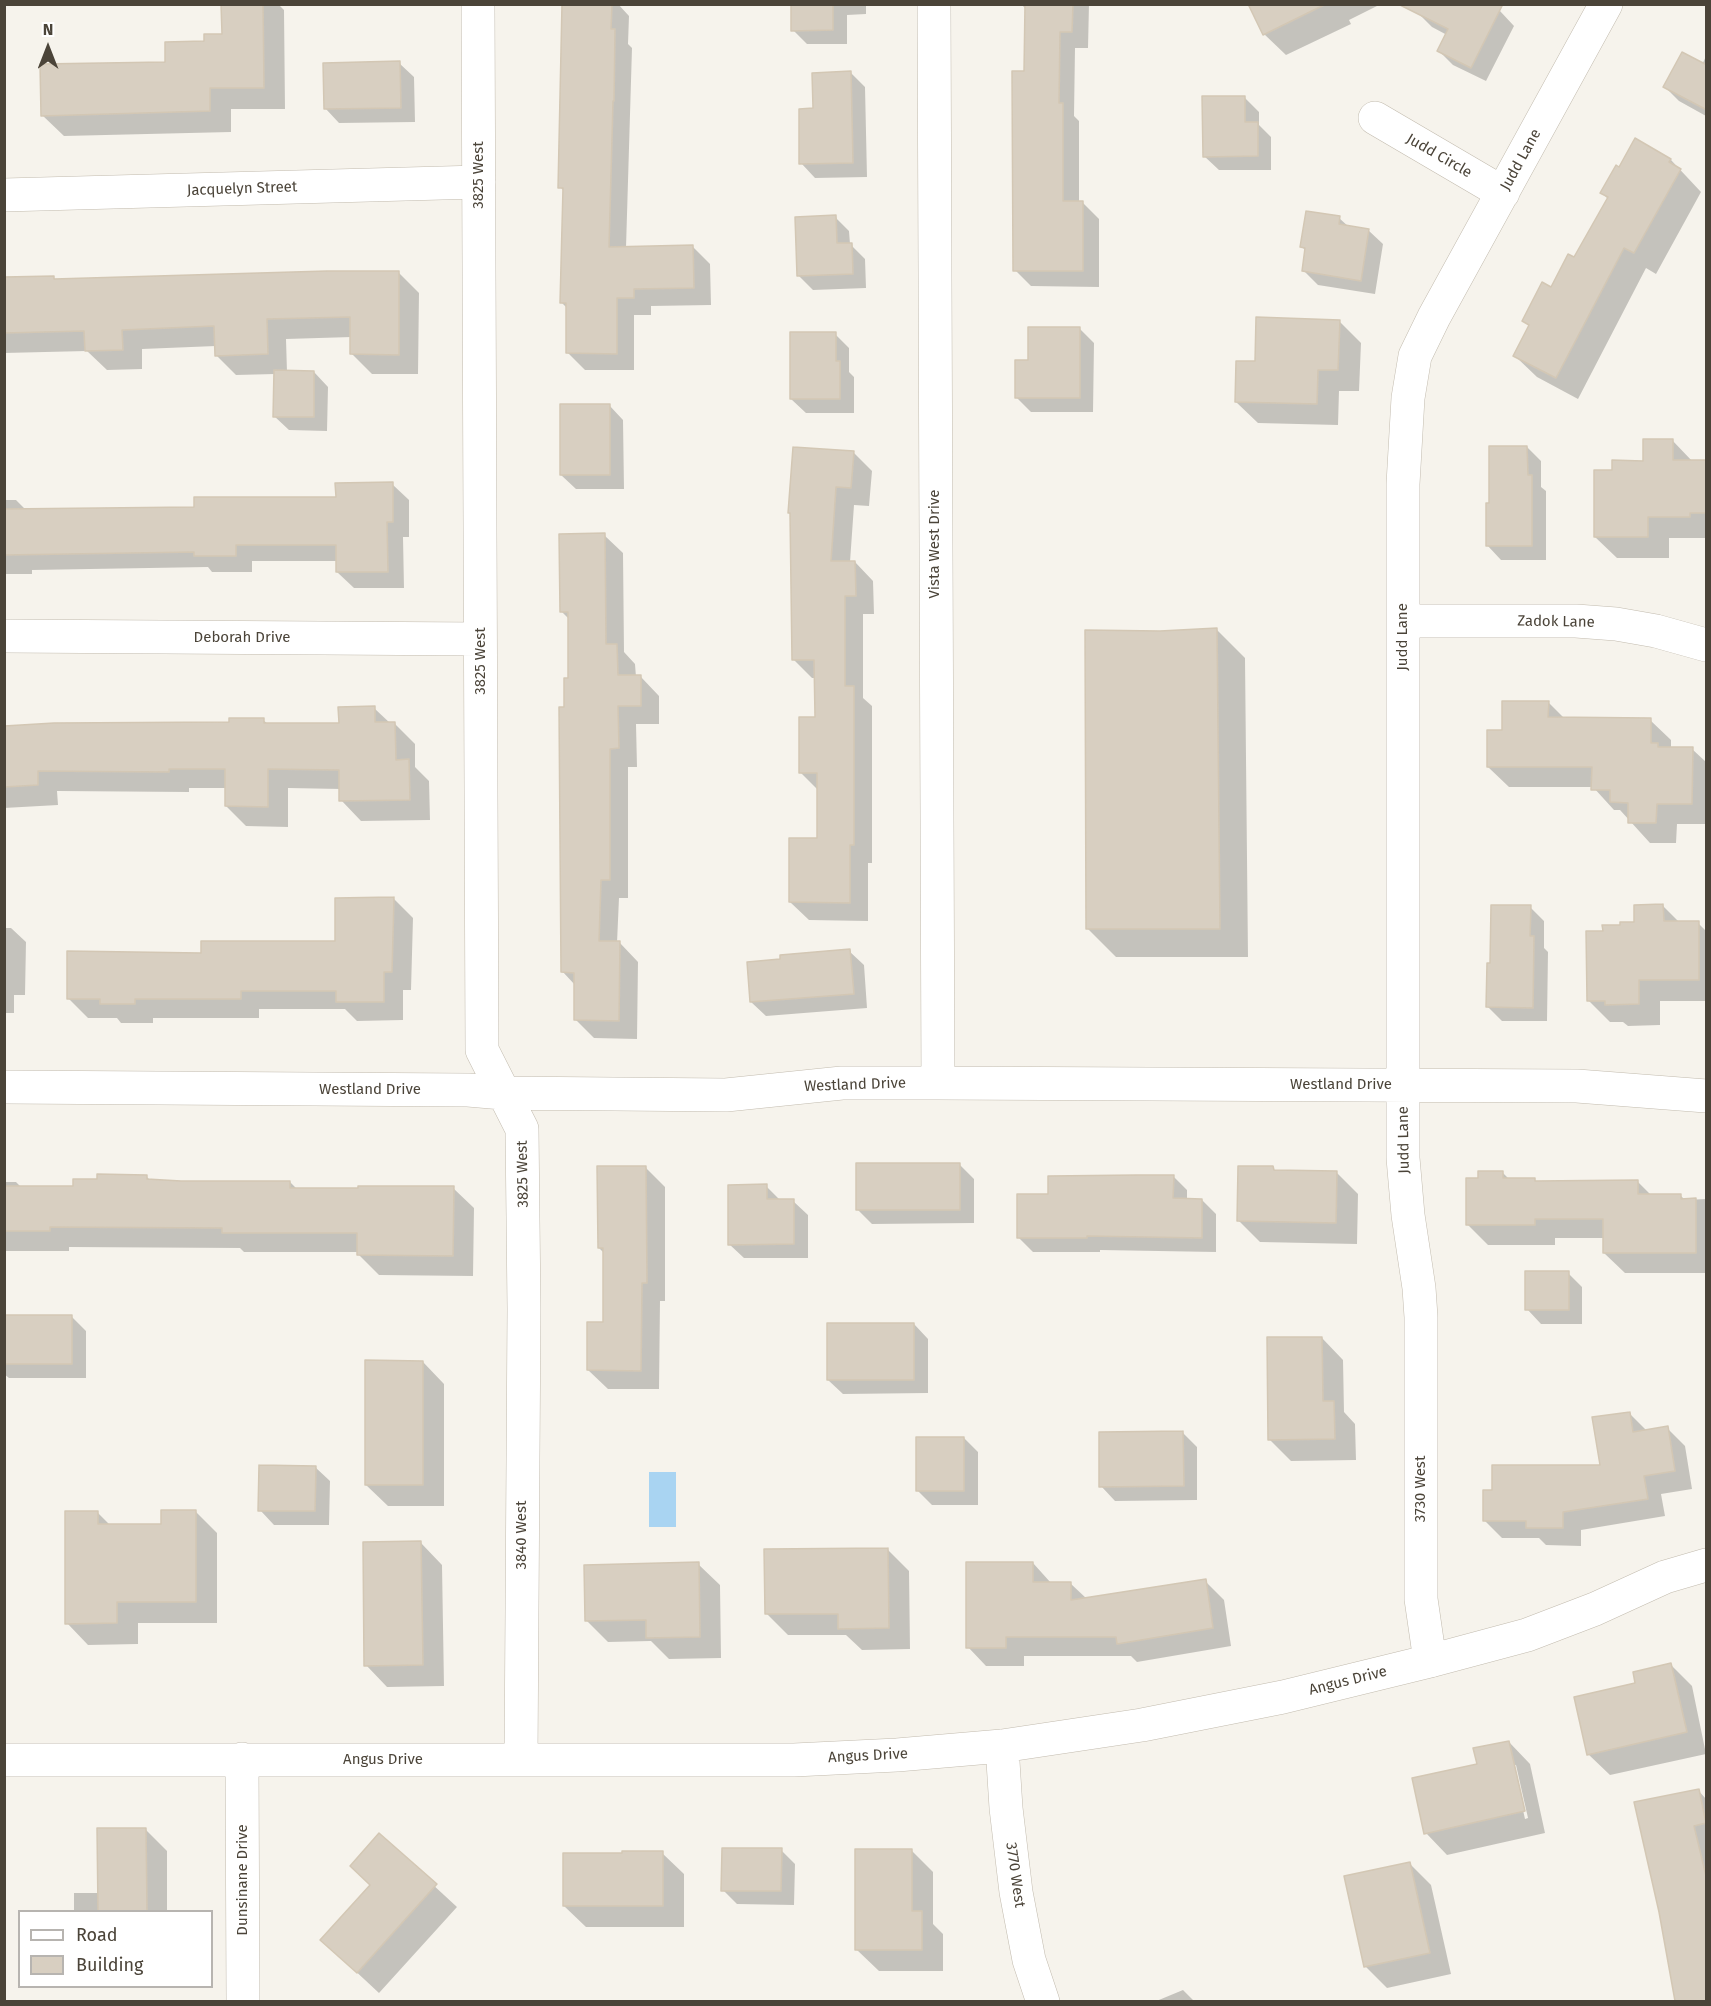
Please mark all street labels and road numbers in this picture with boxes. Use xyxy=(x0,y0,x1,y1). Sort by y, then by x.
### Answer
street label: Judd Lane xyxy=(1497,126,1545,194)
street label: Judd Circle xyxy=(1403,130,1475,182)
street label: 3825 West xyxy=(470,141,488,209)
street label: Jacquelyn Street xyxy=(186,178,298,200)
street label: Vista West Drive xyxy=(926,489,944,599)
street label: Judd Lane xyxy=(1394,603,1412,671)
street label: Zadok Lane xyxy=(1517,612,1595,632)
street label: 3825 West xyxy=(472,627,490,695)
street label: Deborah Drive xyxy=(194,629,290,647)
street label: Westland Drive xyxy=(804,1074,906,1096)
street label: Westland Drive xyxy=(1290,1076,1392,1094)
street label: Westland Drive xyxy=(319,1081,421,1099)
street label: Judd Lane xyxy=(1394,1106,1414,1174)
street label: 3825 West xyxy=(513,1140,533,1208)
street label: 3730 West xyxy=(1412,1456,1430,1522)
street label: 3840 West xyxy=(513,1501,531,1569)
street label: Angus Drive xyxy=(1307,1663,1389,1699)
street label: Angus Drive xyxy=(828,1745,908,1767)
street label: Angus Drive xyxy=(343,1751,423,1769)
street label: Dunsinane Drive xyxy=(234,1824,252,1936)
street label: 3770 West xyxy=(1002,1841,1028,1909)

